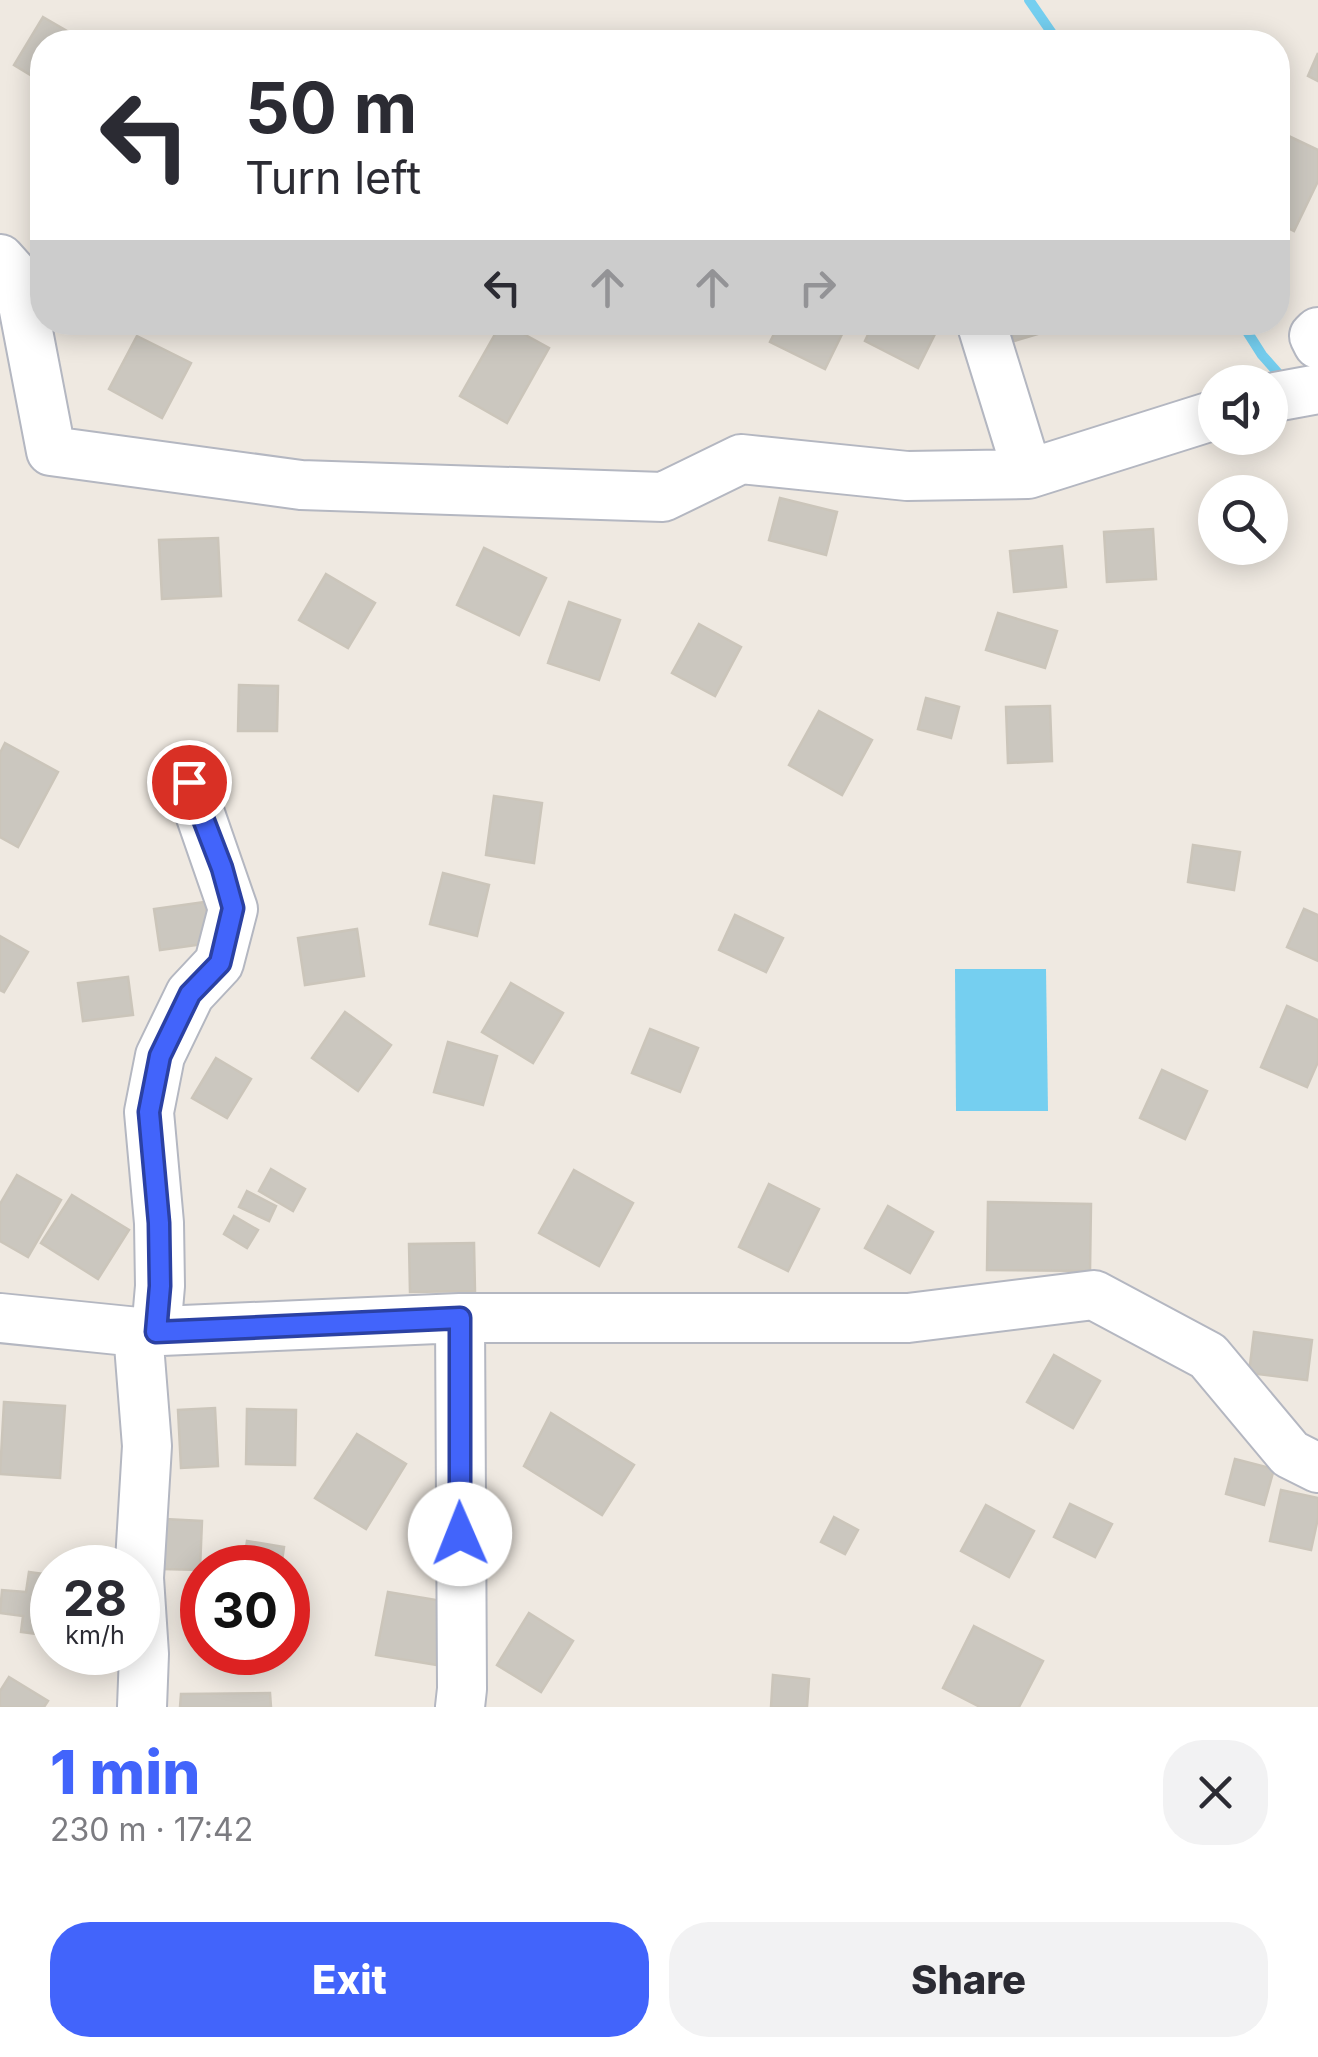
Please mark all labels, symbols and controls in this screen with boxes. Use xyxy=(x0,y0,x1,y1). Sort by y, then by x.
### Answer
text: 50 m xyxy=(245,65,417,150)
icon: left xyxy=(80,70,210,200)
text: Turn left xyxy=(245,150,421,205)
icon: left xyxy=(475,260,530,315)
icon: ahead xyxy=(580,260,635,315)
icon: ahead xyxy=(685,260,740,315)
icon: right xyxy=(790,260,845,315)
map controls xyxy=(1198,365,1288,565)
button: sound xyxy=(1198,365,1288,455)
button: search xyxy=(1198,475,1288,565)
pin xyxy=(147,740,232,825)
icon: arrive xyxy=(162,755,217,810)
position arrow xyxy=(408,1482,512,1586)
speed limit sign: 30 xyxy=(180,1545,310,1675)
text: 28 xyxy=(63,1568,127,1628)
text: km/h xyxy=(65,1620,125,1650)
text: 1 min xyxy=(50,1736,200,1808)
button: close xyxy=(1163,1740,1268,1845)
text: 230 m · 17:42 xyxy=(50,1810,253,1849)
button: Exit xyxy=(50,1922,649,2037)
button: Share xyxy=(669,1922,1268,2037)

